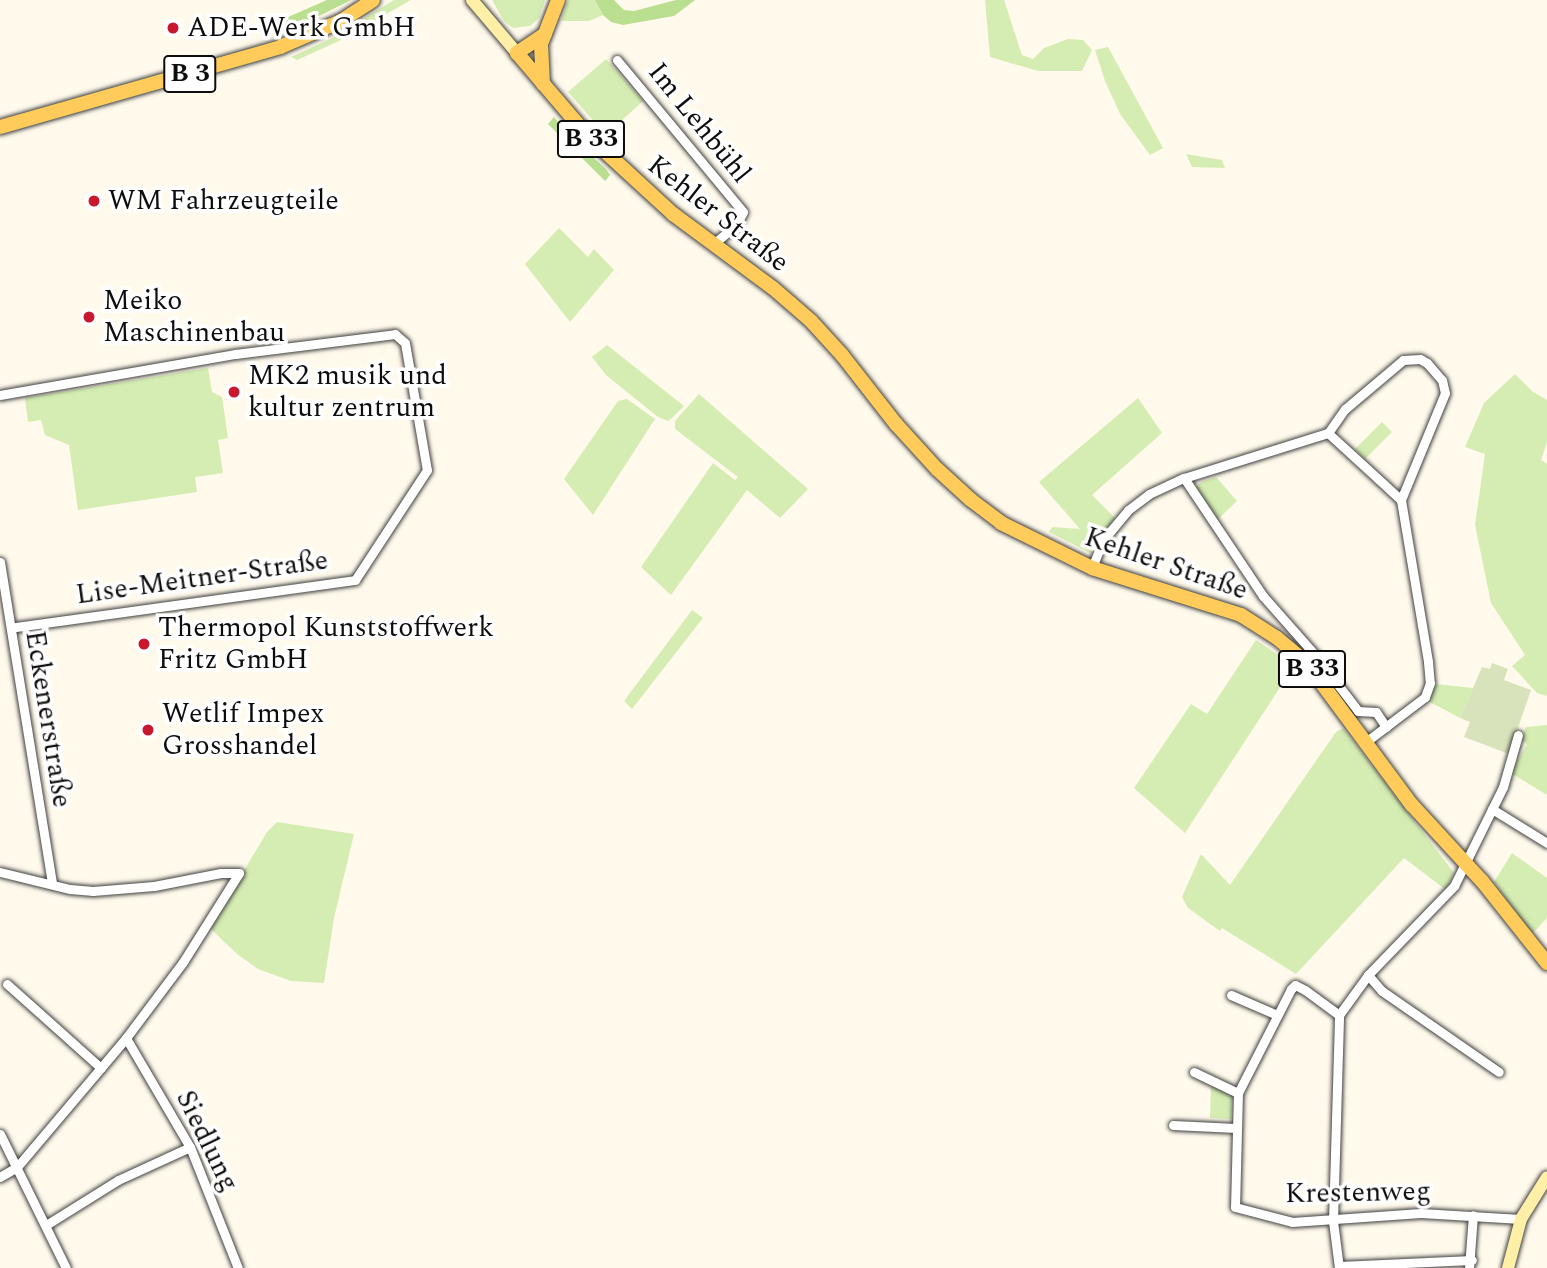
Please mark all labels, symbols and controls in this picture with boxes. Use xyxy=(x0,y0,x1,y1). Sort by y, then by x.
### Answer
place label: ADE-Werk GmbH xyxy=(187,11,416,45)
marker: ADE-Werk GmbH xyxy=(165,20,181,36)
road number: B 3 xyxy=(162,52,218,96)
street label: Im Lehbühl xyxy=(640,56,758,190)
road number: B 33 xyxy=(556,116,626,162)
street label: Kehler Straße xyxy=(641,148,795,280)
place label: WM Fahrzeugteile xyxy=(108,184,339,218)
marker: WM Fahrzeugteile xyxy=(86,193,102,209)
place label: Meiko Maschinenbau xyxy=(103,284,285,350)
marker: Meiko Maschinenbau xyxy=(81,309,97,325)
place label: MK2 musik und kultur zentrum xyxy=(248,359,447,425)
marker: MK2 musik und kultur zentrum xyxy=(226,384,242,400)
street label: Kehler Straße xyxy=(1080,520,1252,608)
street label: Lise-Meitner-Straße xyxy=(74,544,330,612)
place label: Thermopol Kunststoffwerk Fritz GmbH xyxy=(158,611,494,677)
street label: Eckenerstraße xyxy=(17,628,79,810)
marker: Thermopol Kunststoffwerk Fritz GmbH xyxy=(136,636,152,652)
road number: B 33 xyxy=(1277,646,1347,692)
place label: Wetlif Impex Grosshandel xyxy=(162,697,324,763)
marker: Wetlif Impex Grosshandel xyxy=(140,722,156,738)
street label: Siedlung xyxy=(168,1085,246,1197)
street label: Krestenweg xyxy=(1285,1175,1431,1211)

